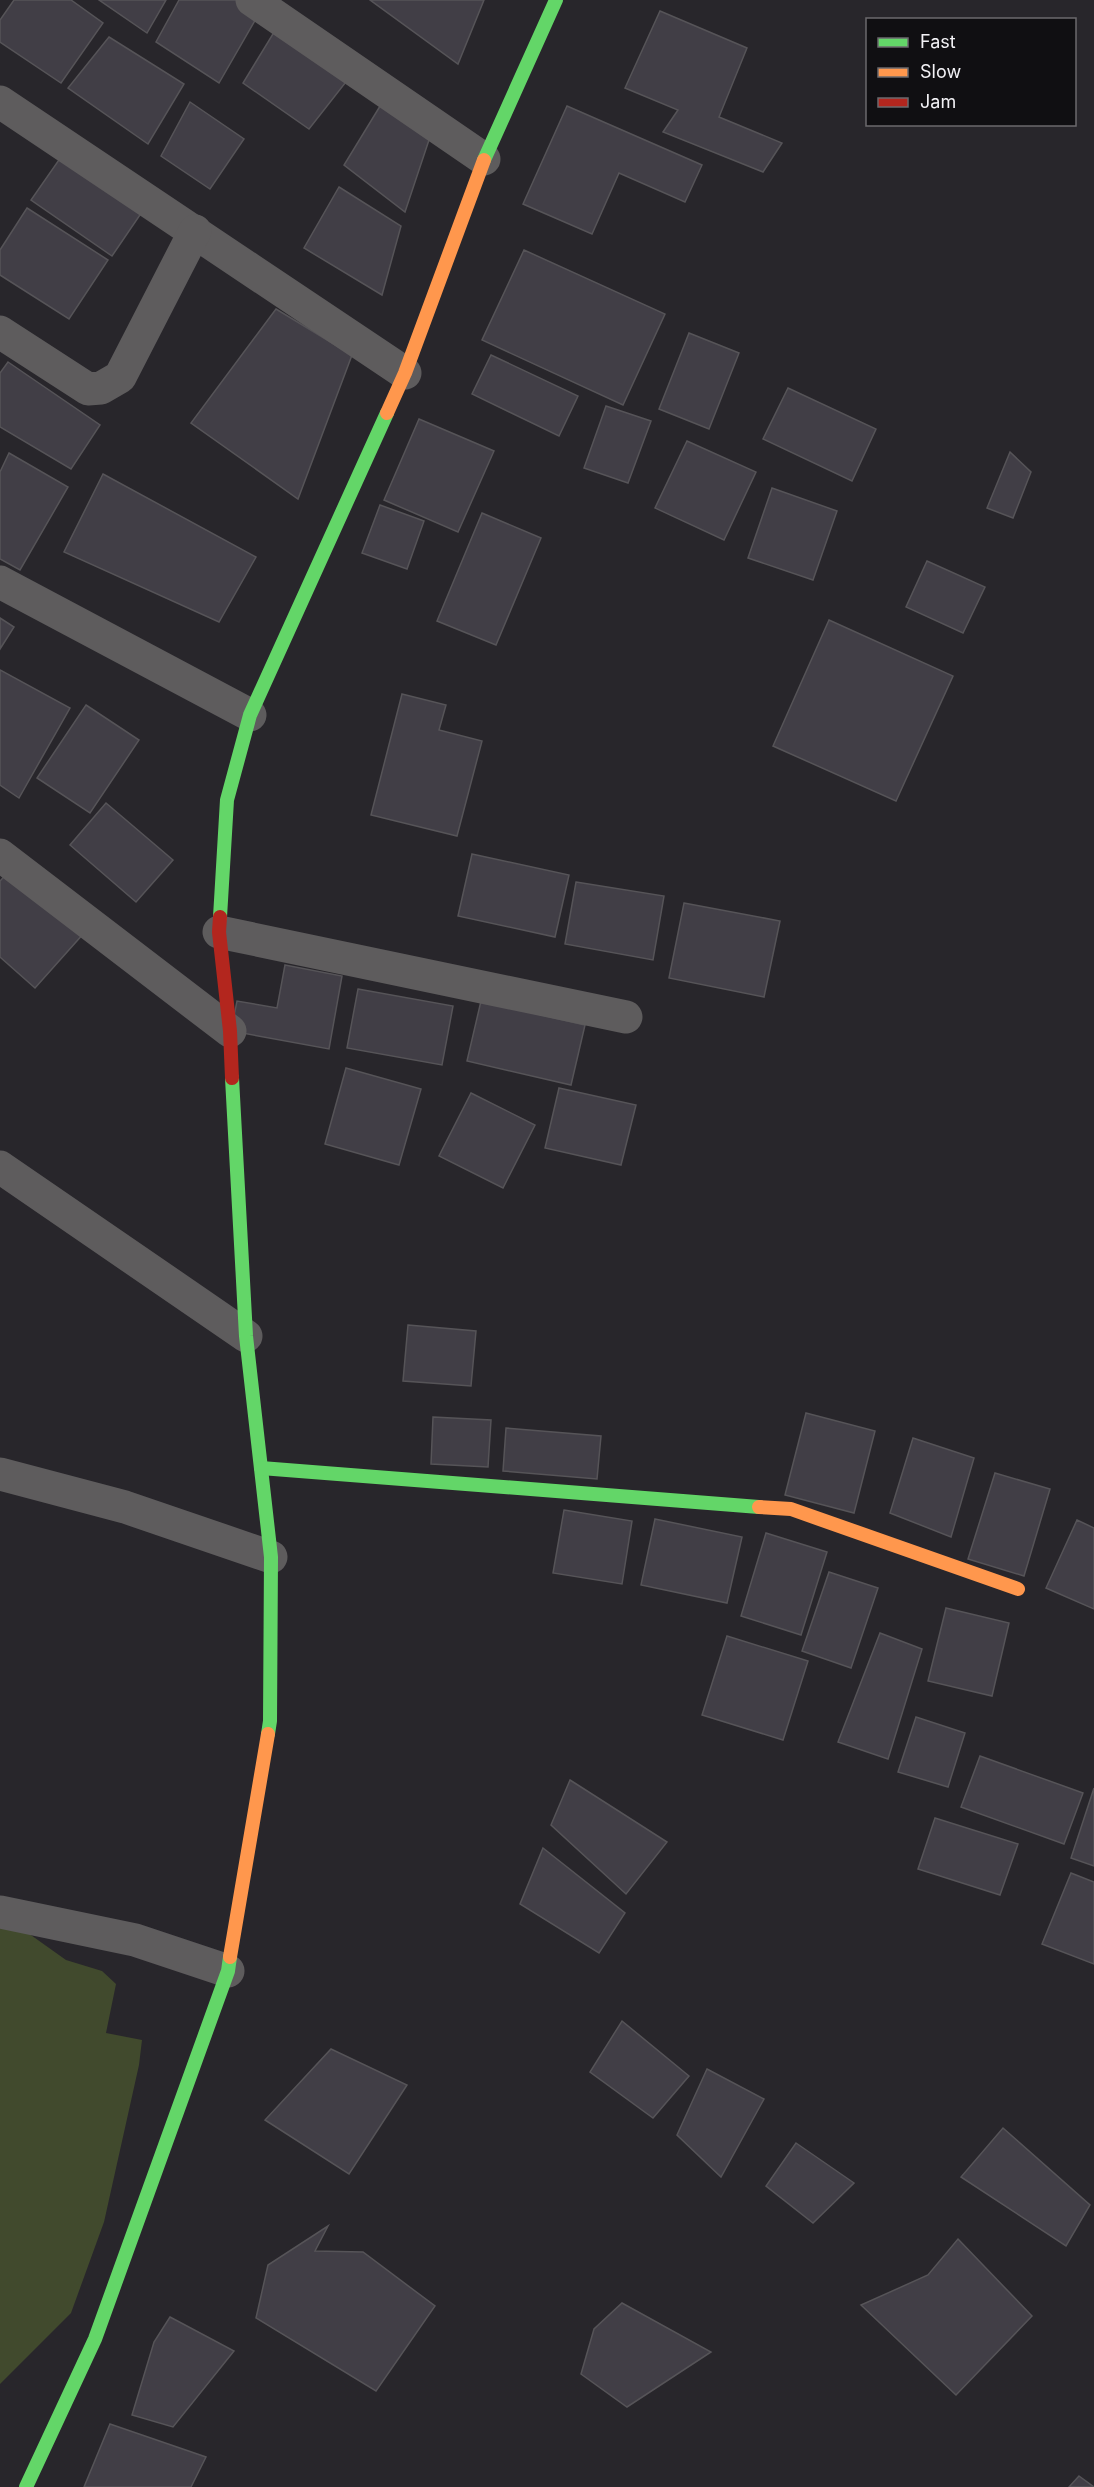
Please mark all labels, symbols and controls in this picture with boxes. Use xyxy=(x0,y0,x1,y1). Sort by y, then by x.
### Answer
legend xyxy=(866,18,1076,126)
text: Fast xyxy=(920,31,956,52)
text: Slow xyxy=(920,61,961,82)
text: Jam xyxy=(920,91,956,112)

